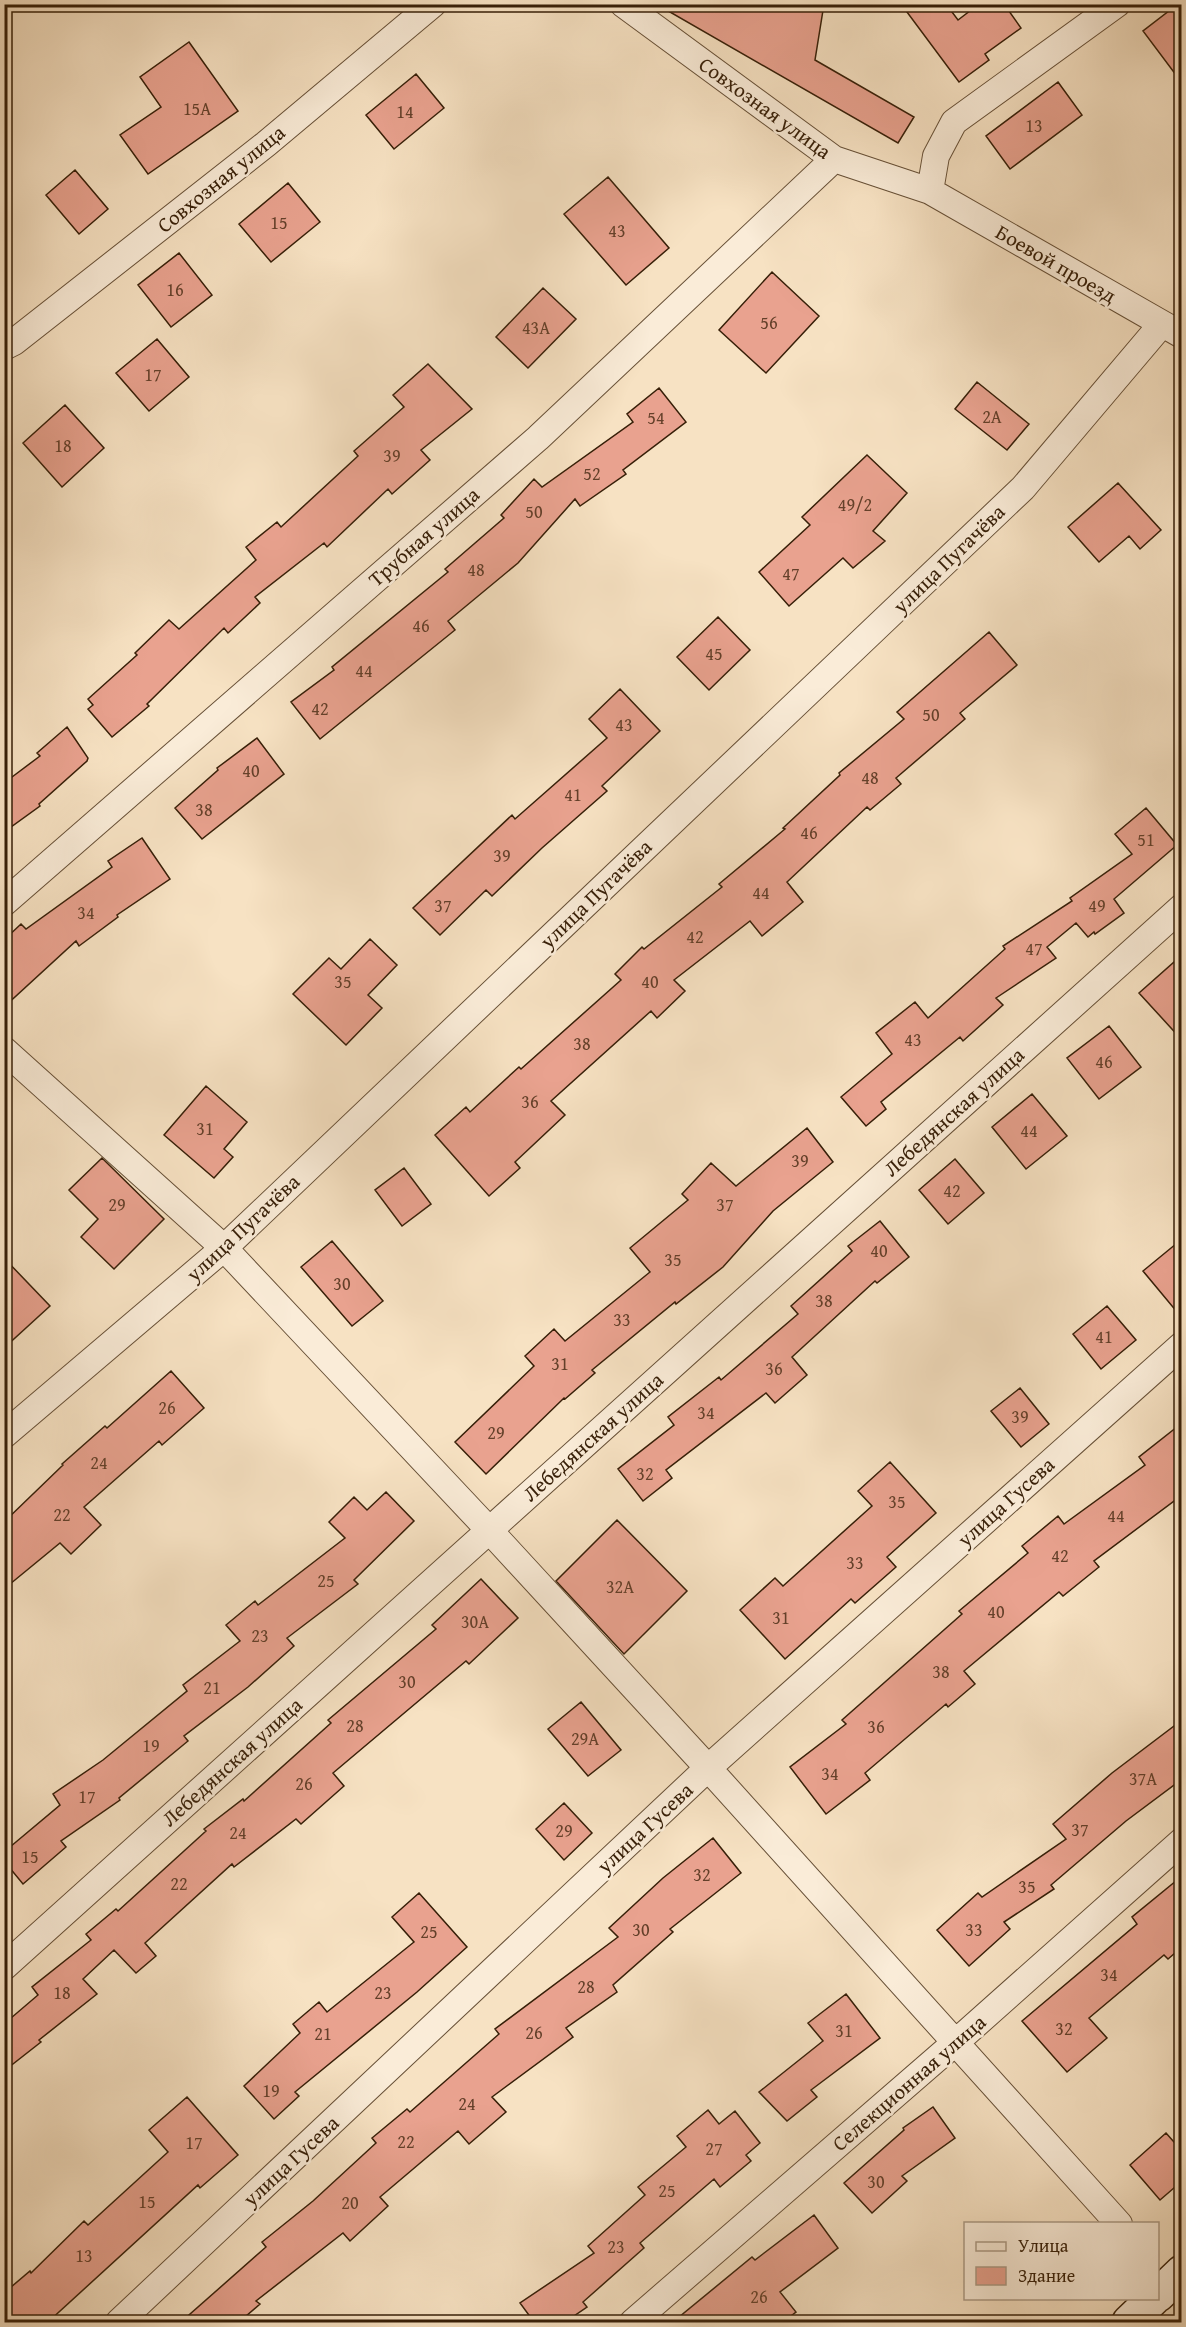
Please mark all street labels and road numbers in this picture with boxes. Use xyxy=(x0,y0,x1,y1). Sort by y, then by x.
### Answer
street label: Совхозная улица xyxy=(693,49,838,166)
street label: Совхозная улица xyxy=(150,117,291,240)
street label: Боевой проезд xyxy=(990,216,1123,311)
street label: Трубная улица xyxy=(361,479,486,594)
street label: улица Пугачёва xyxy=(885,497,1012,621)
street label: улица Пугачёва xyxy=(532,832,659,956)
street label: Лебедянская улица xyxy=(876,1040,1031,1183)
street label: улица Пугачёва xyxy=(178,1167,307,1289)
street label: Лебедянская улица xyxy=(515,1365,670,1508)
street label: улица Гусева xyxy=(949,1449,1061,1554)
street label: Лебедянская улица xyxy=(154,1690,309,1833)
street label: улица Гусева xyxy=(589,1775,700,1881)
street label: Селекционная улица xyxy=(825,2007,992,2158)
street label: улица Гусева xyxy=(235,2108,346,2214)

